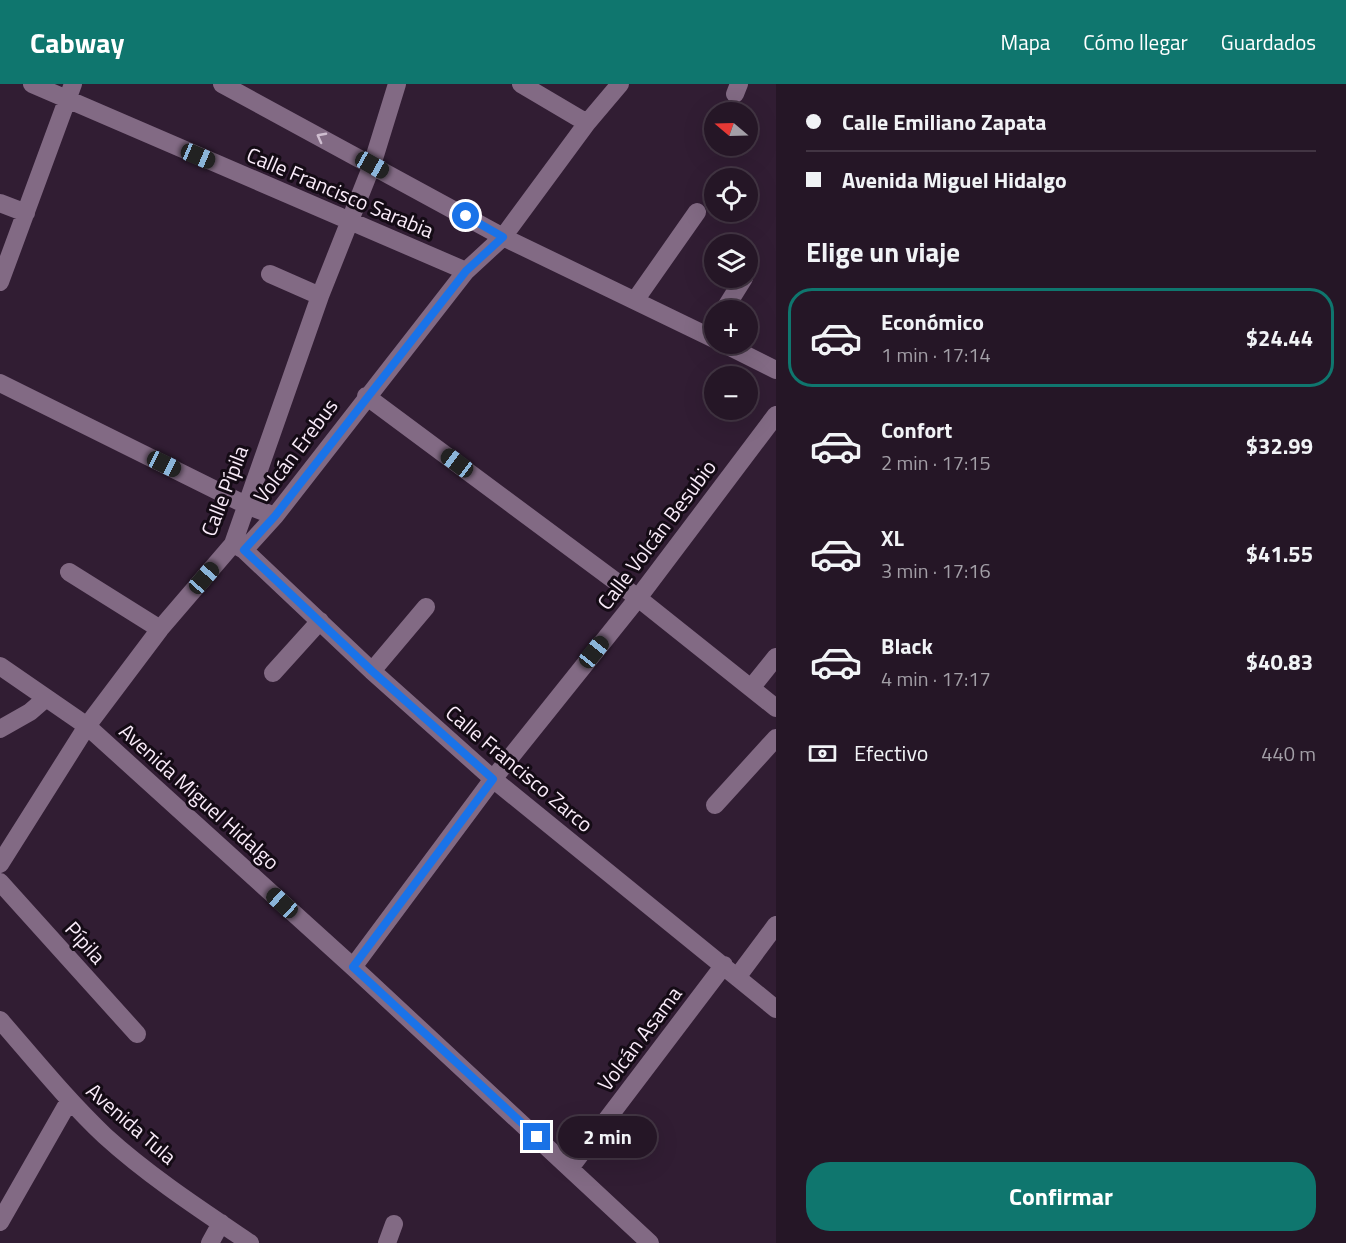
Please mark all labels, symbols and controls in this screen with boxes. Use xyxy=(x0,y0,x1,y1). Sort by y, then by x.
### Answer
text: Cabway xyxy=(30,21,124,64)
text: Mapa xyxy=(1001,26,1050,58)
text: Cómo llegar xyxy=(1083,26,1188,58)
text: Guardados xyxy=(1221,26,1316,58)
north arrow xyxy=(704,102,758,156)
map controls xyxy=(704,102,758,420)
text: Calle Emiliano Zapata xyxy=(842,105,1046,139)
one-way arrow xyxy=(317,133,327,144)
street label: Calle Francisco Sarabia xyxy=(242,138,439,246)
car xyxy=(178,141,218,171)
car xyxy=(352,148,392,182)
text: Avenida Miguel Hidalgo xyxy=(842,163,1067,197)
button: locate xyxy=(704,168,758,222)
route start xyxy=(452,202,479,229)
text: Elige un viaje xyxy=(806,231,960,272)
button: layers xyxy=(704,234,758,288)
button: + xyxy=(704,300,758,354)
text: Económico xyxy=(881,305,984,339)
icon: car xyxy=(809,311,863,365)
text: $24.44 xyxy=(1246,321,1313,355)
text: 1 min · 17:14 xyxy=(881,339,991,370)
button: − xyxy=(704,366,758,420)
street label: Volcán Erebus xyxy=(245,391,345,510)
text: Confort xyxy=(881,413,952,447)
icon: car xyxy=(809,419,863,473)
text: $32.99 xyxy=(1246,429,1313,463)
street label: Calle Pípila xyxy=(192,440,256,541)
car xyxy=(437,445,477,481)
text: 2 min · 17:15 xyxy=(881,447,991,478)
car xyxy=(144,448,184,480)
street label: Calle Volcán Besubio xyxy=(589,452,723,616)
text: XL xyxy=(881,521,904,555)
icon: car xyxy=(809,527,863,581)
text: $41.55 xyxy=(1246,537,1313,571)
text: 3 min · 17:16 xyxy=(881,555,991,586)
car xyxy=(185,559,223,597)
text: Black xyxy=(881,629,933,663)
car xyxy=(576,632,612,672)
icon: car xyxy=(809,635,863,689)
text: $40.83 xyxy=(1246,645,1313,679)
text: 4 min · 17:17 xyxy=(881,663,991,694)
street label: Calle Francisco Zarco xyxy=(439,697,600,840)
street label: Avenida Miguel Hidalgo xyxy=(112,715,287,877)
text: Efectivo xyxy=(854,736,928,770)
icon: cash xyxy=(806,737,839,770)
text: 440 m xyxy=(1261,738,1316,769)
car xyxy=(263,884,301,922)
street label: Pípila xyxy=(58,914,114,971)
street label: Volcán Asama xyxy=(589,979,690,1098)
street label: Avenida Tula xyxy=(79,1075,184,1172)
callout: 2 min xyxy=(558,1116,657,1158)
text: 2 min xyxy=(583,1121,632,1152)
route end xyxy=(523,1123,550,1150)
button: Confirmar xyxy=(806,1162,1316,1231)

